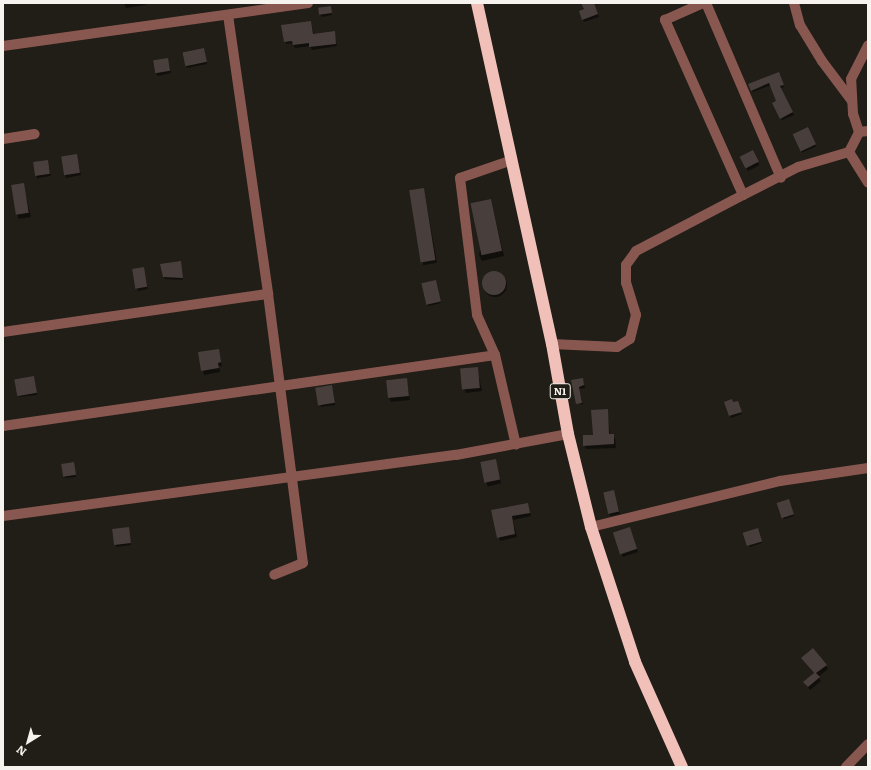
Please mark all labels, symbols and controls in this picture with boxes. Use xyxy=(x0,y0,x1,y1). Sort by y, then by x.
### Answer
road number: N1 xyxy=(549,383,571,399)
north arrow xyxy=(8,722,48,762)
text: N xyxy=(12,742,29,761)

